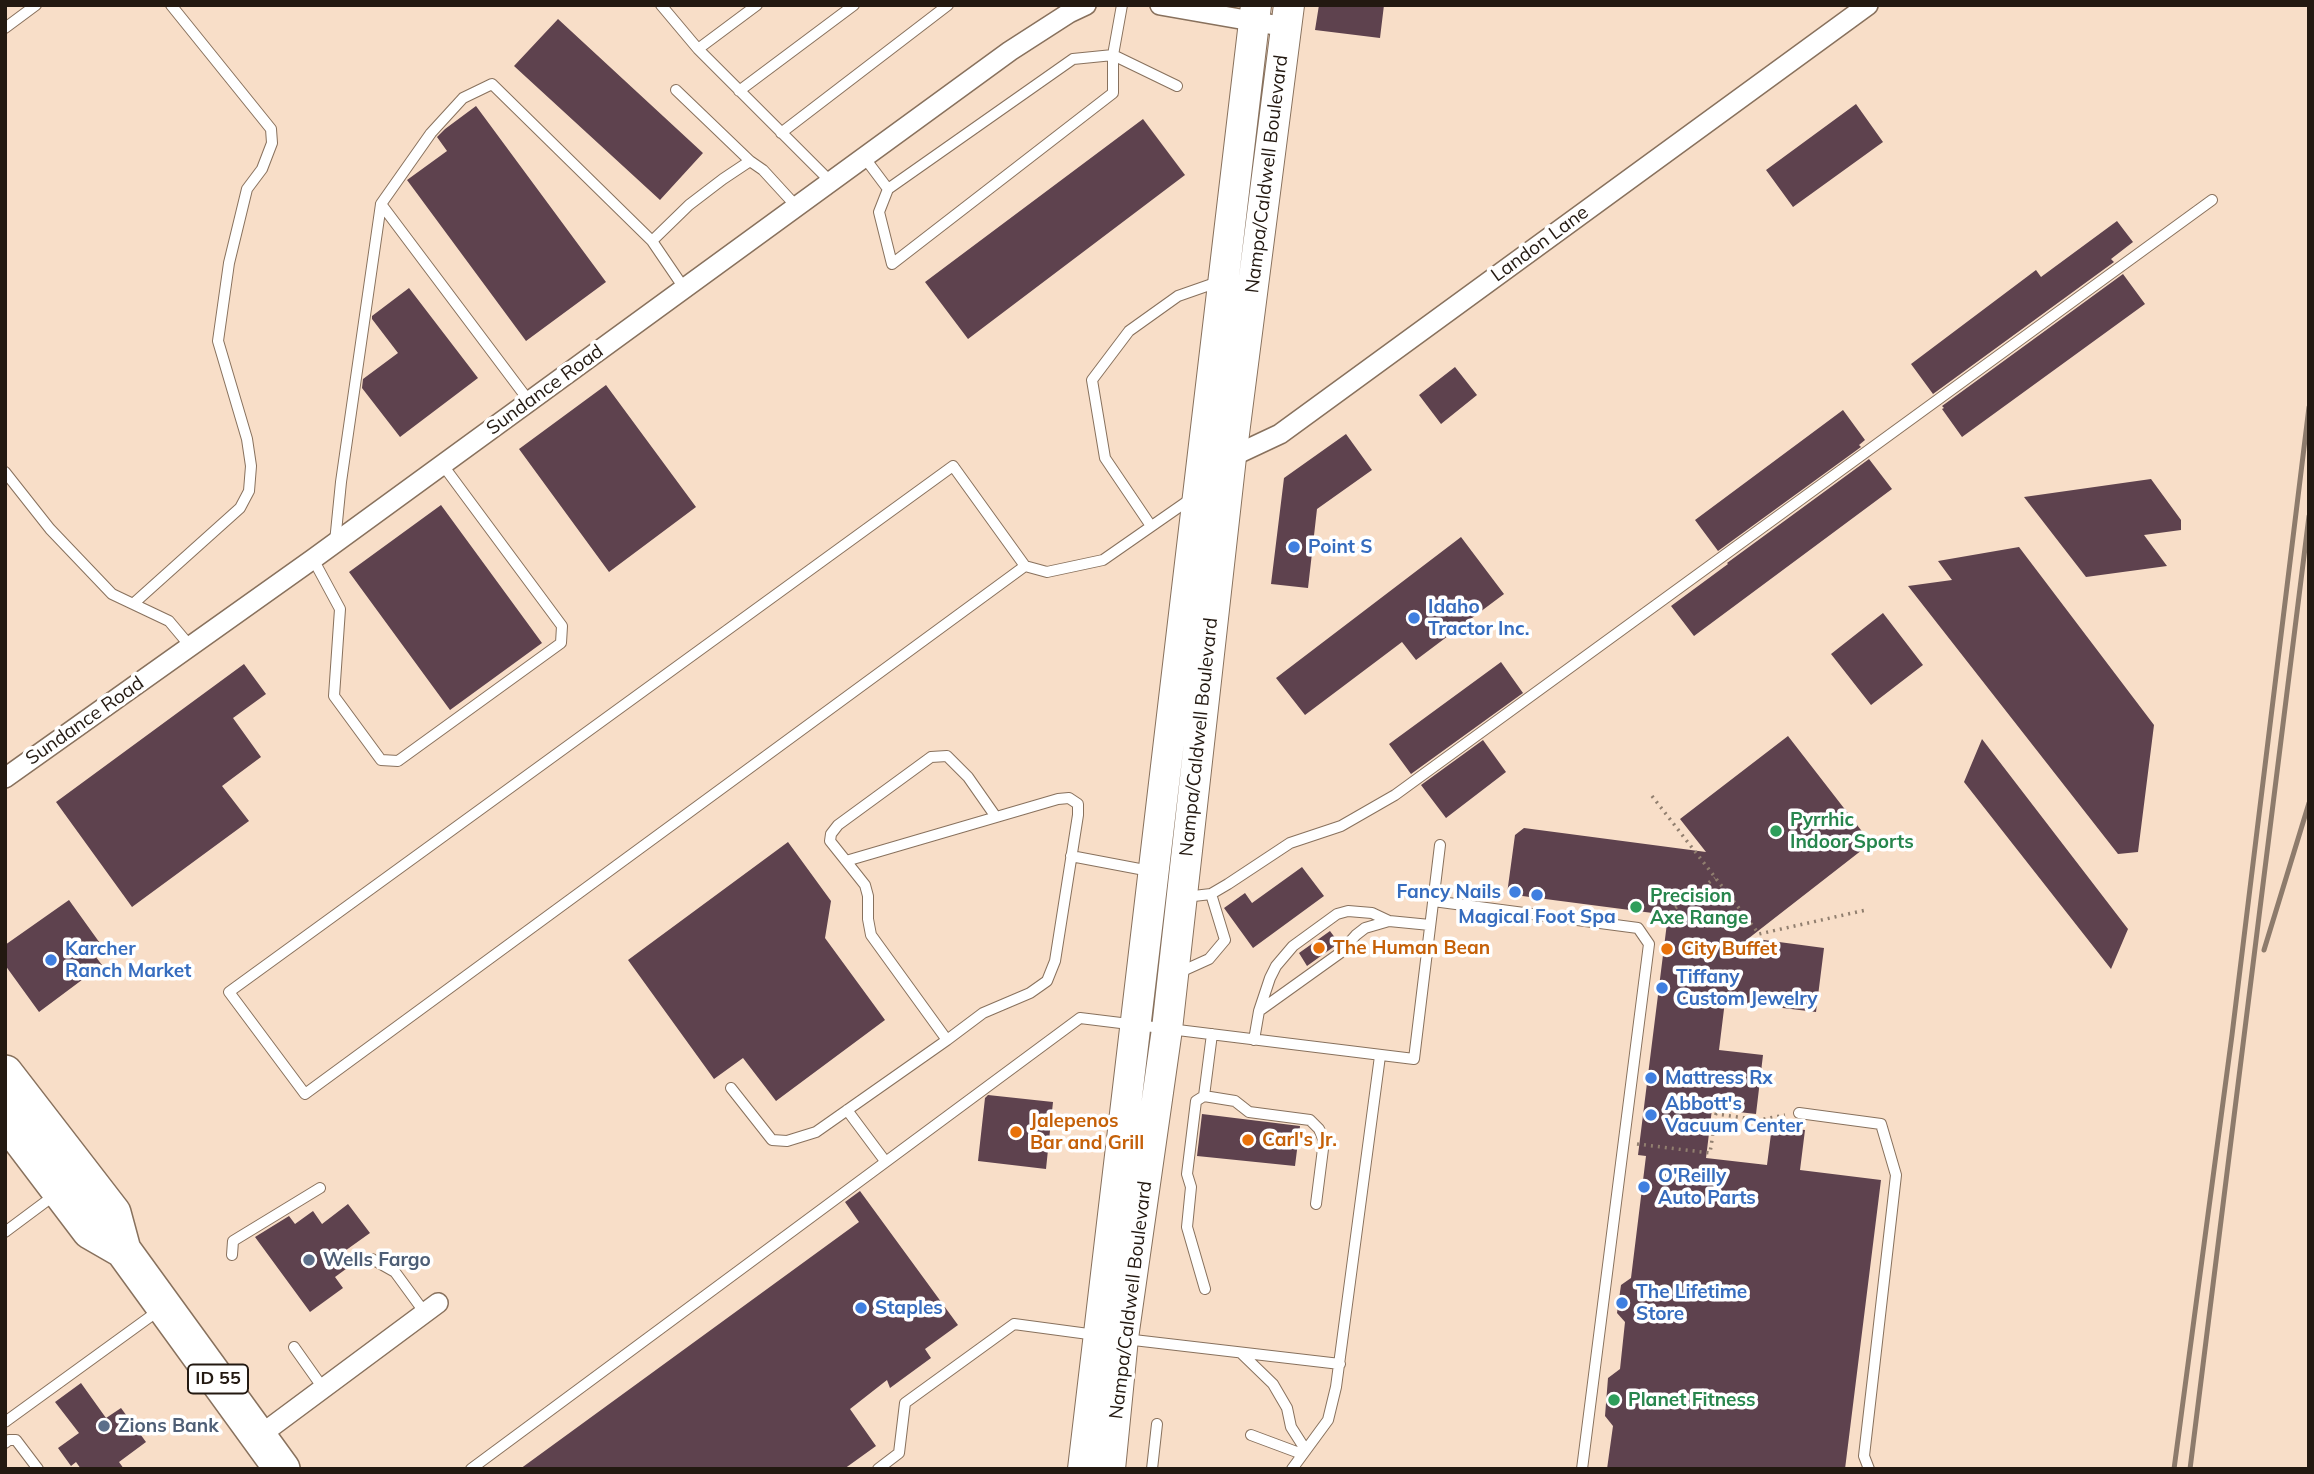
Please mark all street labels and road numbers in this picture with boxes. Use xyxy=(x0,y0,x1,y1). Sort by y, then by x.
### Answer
street label: Nampa/Caldwell Boulevard xyxy=(1241,54,1293,294)
street label: Landon Lane xyxy=(1487,201,1593,287)
street label: Sundance Road xyxy=(482,340,608,440)
street label: Nampa/Caldwell Boulevard xyxy=(1175,616,1223,858)
street label: Sundance Road xyxy=(22,672,148,770)
street label: Nampa/Caldwell Boulevard xyxy=(1105,1180,1157,1420)
road number: ID 55 xyxy=(188,1364,248,1394)

